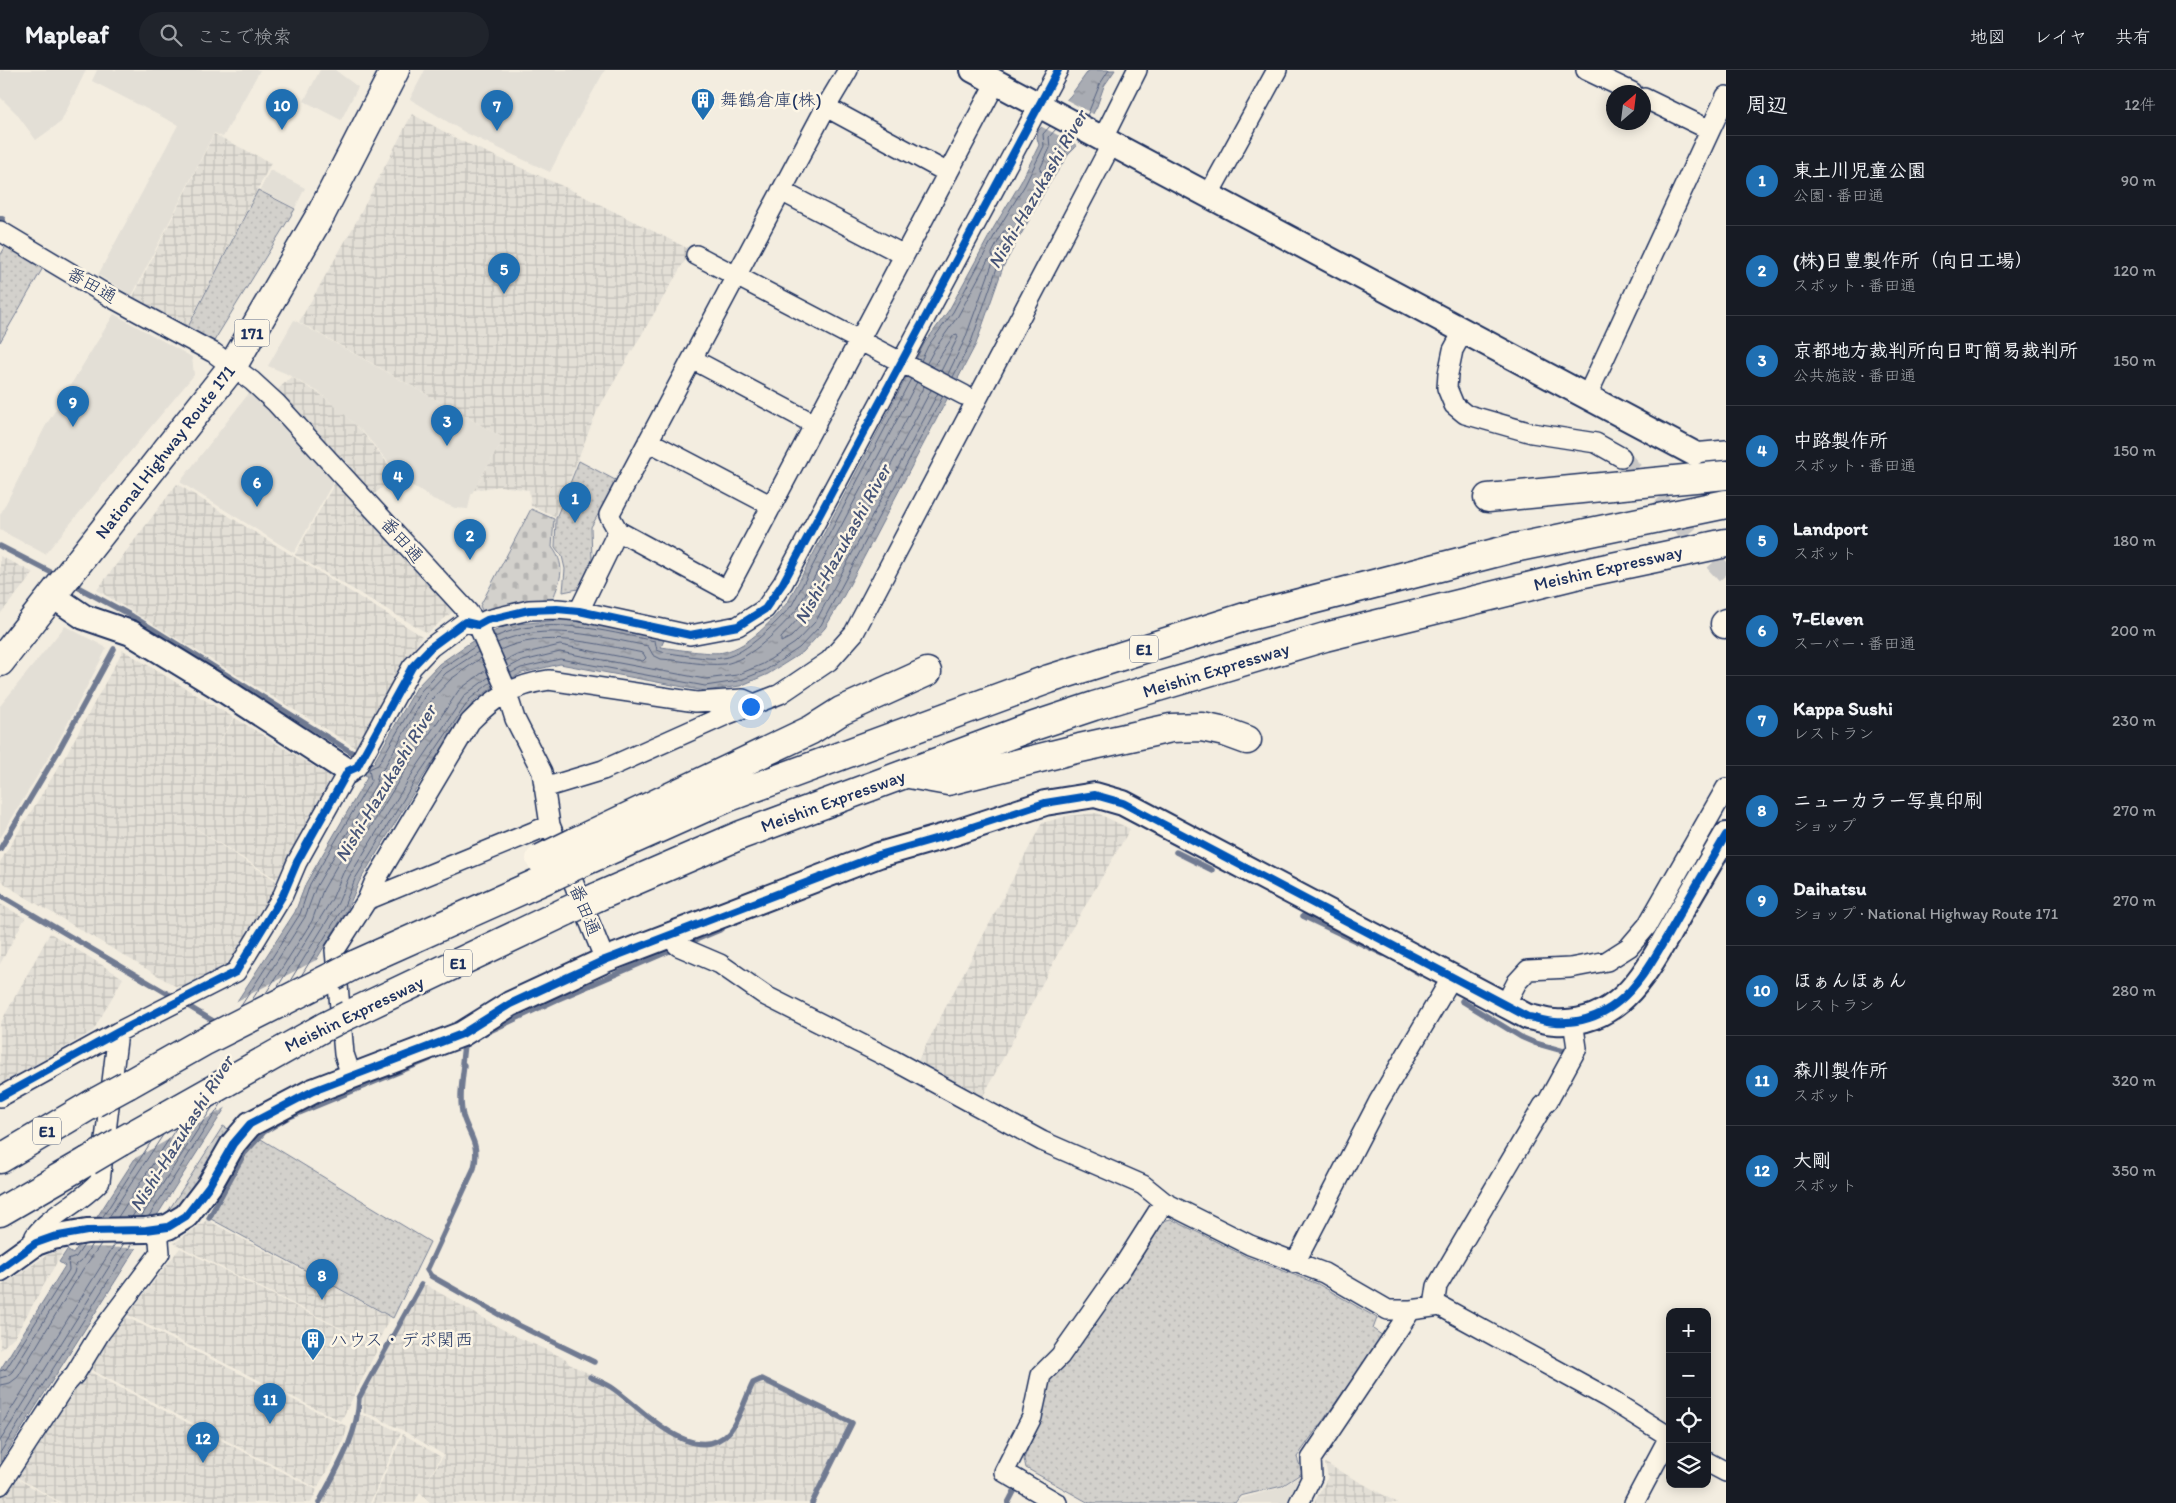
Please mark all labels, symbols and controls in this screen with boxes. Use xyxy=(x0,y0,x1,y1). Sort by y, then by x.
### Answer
search box xyxy=(139,12,489,57)
text: Mapleaf xyxy=(25,20,109,49)
icon: search xyxy=(157,21,185,49)
text: ここで検索 xyxy=(197,25,292,48)
text: 地図 xyxy=(1970,26,2006,48)
text: レイヤ xyxy=(2034,26,2087,48)
text: 共有 xyxy=(2115,26,2151,48)
north arrow xyxy=(1606,85,1651,130)
building icon: 舞鶴倉庫(株) xyxy=(690,87,716,121)
pin: 10 xyxy=(266,89,298,130)
place label: 舞鶴倉庫(株) xyxy=(720,89,822,111)
pin: 7 xyxy=(481,90,513,131)
text: 周辺 xyxy=(1746,92,1788,117)
text: 12件 xyxy=(2124,95,2156,114)
water label: Nishi-Hazukashi River xyxy=(983,104,1093,272)
text: 東土川児童公園 xyxy=(1793,159,1926,182)
text: 1 xyxy=(1758,171,1766,190)
text: 90 m xyxy=(2121,171,2156,190)
text: 公園 · 番田通 xyxy=(1793,186,1884,205)
text: (株)日豊製作所（向日工場） xyxy=(1793,249,2033,272)
pin: 5 xyxy=(488,253,520,294)
text: 2 xyxy=(1758,261,1766,280)
text: 120 m xyxy=(2113,261,2156,280)
street label: 番田通 xyxy=(63,262,121,308)
text: スポット · 番田通 xyxy=(1793,276,1916,295)
road number: 171 xyxy=(234,320,270,346)
text: 京都地方裁判所向日町簡易裁判所 xyxy=(1793,339,2078,362)
text: 3 xyxy=(1758,351,1766,370)
text: 150 m xyxy=(2113,351,2156,370)
street label: National Highway Route 171 xyxy=(90,361,240,543)
text: 公共施設 · 番田通 xyxy=(1793,366,1916,385)
pin: 9 xyxy=(57,386,89,427)
pin: 3 xyxy=(431,405,463,446)
text: 中路製作所 xyxy=(1793,429,1888,452)
text: 4 xyxy=(1757,441,1767,460)
text: 150 m xyxy=(2113,441,2156,460)
text: スポット · 番田通 xyxy=(1793,456,1916,475)
water label: Nishi-Hazukashi River xyxy=(789,459,897,628)
pin: 4 xyxy=(382,460,414,501)
pin: 6 xyxy=(241,466,273,507)
pin: 1 xyxy=(559,482,591,523)
street label: 番田通 xyxy=(376,513,428,567)
text: Landport xyxy=(1793,517,1868,540)
pin: 2 xyxy=(454,519,486,560)
text: 5 xyxy=(1758,531,1766,550)
text: 180 m xyxy=(2113,531,2156,550)
street label: Meishin Expressway xyxy=(1531,540,1685,596)
text: スポット xyxy=(1793,544,1857,563)
text: 7-Eleven xyxy=(1793,607,1864,630)
text: 6 xyxy=(1758,621,1766,640)
text: 200 m xyxy=(2111,621,2156,640)
text: スーパー · 番田通 xyxy=(1793,634,1915,653)
road number: E1 xyxy=(1130,636,1158,662)
street label: Meishin Expressway xyxy=(1140,637,1293,703)
your location xyxy=(738,694,764,720)
text: Kappa Sushi xyxy=(1793,697,1893,720)
water label: Nishi-Hazukashi River xyxy=(330,699,442,866)
text: 7 xyxy=(1758,711,1766,730)
text: 230 m xyxy=(2112,711,2156,730)
text: レストラン xyxy=(1793,724,1874,743)
street label: Meishin Expressway xyxy=(758,764,909,837)
text: ニューカラー写真印刷 xyxy=(1793,789,1983,812)
text: 8 xyxy=(1758,801,1766,820)
text: 270 m xyxy=(2113,801,2156,820)
text: ショップ xyxy=(1793,816,1856,835)
text: Daihatsu xyxy=(1793,877,1867,900)
street label: 番田通 xyxy=(565,881,605,939)
text: 9 xyxy=(1758,891,1766,910)
text: 270 m xyxy=(2113,891,2156,910)
text: ショップ · National Highway Route 171 xyxy=(1793,904,2058,923)
road number: E1 xyxy=(444,950,472,976)
text: ほぁんほぁん xyxy=(1793,969,1907,992)
street label: Meishin Expressway xyxy=(281,971,428,1057)
text: 10 xyxy=(1753,981,1771,1000)
text: 280 m xyxy=(2112,981,2156,1000)
text: レストラン xyxy=(1793,996,1874,1015)
water label: Nishi-Hazukashi River xyxy=(124,1050,240,1215)
text: 森川製作所 xyxy=(1793,1059,1888,1082)
text: 11 xyxy=(1755,1071,1769,1090)
text: 320 m xyxy=(2112,1071,2156,1090)
text: スポット xyxy=(1793,1086,1857,1105)
road number: E1 xyxy=(33,1118,61,1144)
text: 大剛 xyxy=(1793,1149,1831,1172)
text: 12 xyxy=(1754,1161,1770,1180)
text: 350 m xyxy=(2112,1161,2156,1180)
text: スポット xyxy=(1793,1176,1857,1195)
pin: 8 xyxy=(306,1259,338,1300)
map controls xyxy=(1666,1308,1711,1488)
button: + xyxy=(1666,1308,1711,1353)
building icon: ハウス・デポ関西 xyxy=(300,1327,326,1361)
place label: ハウス・デポ関西 xyxy=(330,1329,473,1351)
button: − xyxy=(1666,1353,1711,1398)
pin: 11 xyxy=(254,1383,286,1424)
button: locate xyxy=(1666,1398,1711,1443)
pin: 12 xyxy=(187,1422,219,1463)
button: layers xyxy=(1666,1443,1711,1488)

